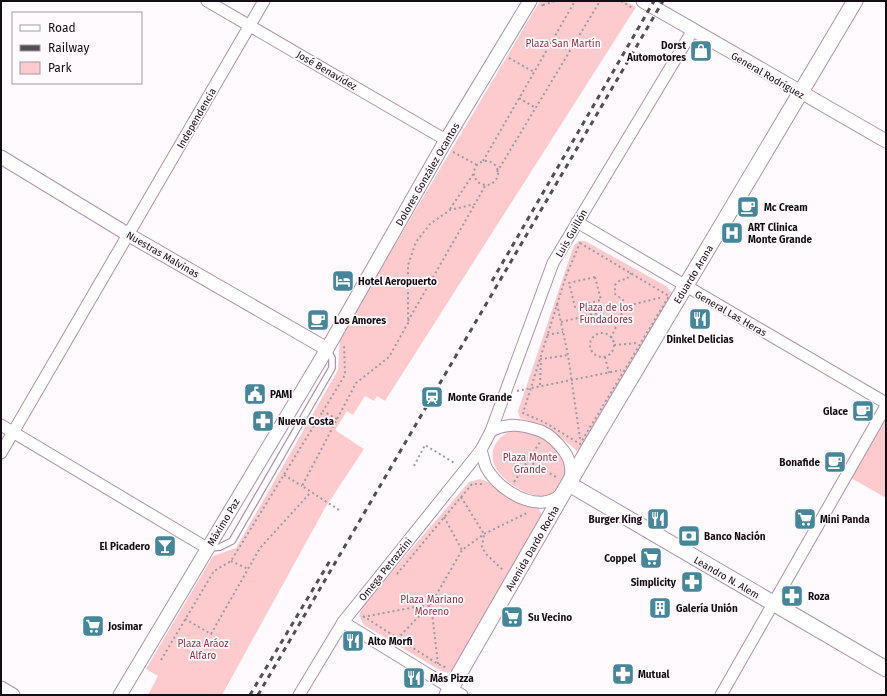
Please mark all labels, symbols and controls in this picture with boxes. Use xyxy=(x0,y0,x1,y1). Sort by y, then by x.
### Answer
legend xyxy=(12,12,142,84)
text: Road xyxy=(48,21,76,35)
park label: Plaza San Martín xyxy=(525,37,601,50)
shop icon: Dorst Automotores xyxy=(688,38,714,64)
place label: Dorst Automotores xyxy=(626,40,686,64)
text: Railway xyxy=(48,41,89,55)
street label: José Benavídez xyxy=(294,48,360,93)
street label: General Rodríguez xyxy=(729,49,807,102)
text: Park xyxy=(48,61,72,75)
street label: Independencia xyxy=(175,86,219,151)
street label: Dolores González Ocantos xyxy=(393,121,462,228)
cafe icon: Mc Cream xyxy=(735,194,761,220)
place label: Mc Cream xyxy=(764,202,808,214)
street label: Luis Guillón xyxy=(553,207,590,260)
hospital icon: ART Clinica Monte Grande xyxy=(719,220,745,246)
place label: ART Clinica Monte Grande xyxy=(747,222,812,246)
street label: Nuestras Malvinas xyxy=(124,229,201,281)
street label: Eduardo Arana xyxy=(672,243,716,306)
hotel icon: Hotel Aeropuerto xyxy=(330,268,356,294)
place label: Hotel Aeropuerto xyxy=(358,276,437,288)
street label: General Las Heras xyxy=(693,288,769,339)
park label: Plaza de los Fundadores xyxy=(579,302,633,326)
restaurant icon: Dinkel Delicias xyxy=(687,306,713,332)
cafe icon: Los Amores xyxy=(305,307,331,333)
place label: Los Amores xyxy=(334,315,386,327)
place label: Dinkel Delicias xyxy=(667,334,734,346)
public building icon: PAMI xyxy=(242,381,268,407)
station icon: Monte Grande xyxy=(419,384,445,410)
place label: PAMI xyxy=(270,389,292,401)
place label: Monte Grande xyxy=(448,392,512,404)
cafe icon: Glace xyxy=(850,398,876,424)
place label: Glace xyxy=(823,406,848,418)
pharmacy icon: Nueva Costa xyxy=(250,408,276,434)
place label: Nueva Costa xyxy=(278,416,335,428)
cafe icon: Bonafide xyxy=(822,449,848,475)
park label: Plaza Monte Grande xyxy=(503,452,557,476)
place label: Bonafide xyxy=(779,457,820,469)
street label: Máximo Paz xyxy=(205,496,243,548)
street label: Avenida Dardo Rocha xyxy=(504,504,562,593)
restaurant icon: Burger King xyxy=(645,506,671,532)
supermarket icon: Mini Panda xyxy=(792,506,818,532)
place label: Burger King xyxy=(589,514,642,526)
place label: Mini Panda xyxy=(820,514,870,526)
bank icon: Banco Nación xyxy=(676,523,702,549)
place label: Banco Nación xyxy=(704,530,766,543)
bar icon: El Picadero xyxy=(152,533,178,559)
street label: Omega Petrazzini xyxy=(357,535,415,604)
place label: El Picadero xyxy=(99,541,150,553)
supermarket icon: Coppel xyxy=(638,545,664,571)
place label: Coppel xyxy=(604,553,636,565)
street label: Leandro N. Alem xyxy=(691,554,762,602)
pharmacy icon: Simplicity xyxy=(679,569,705,595)
place label: Simplicity xyxy=(631,577,677,589)
pharmacy icon: Roza xyxy=(779,583,805,609)
place label: Roza xyxy=(808,591,830,603)
park label: Plaza Mariano Moreno xyxy=(400,594,464,618)
building icon: Galería Unión xyxy=(647,595,673,621)
place label: Galería Unión xyxy=(676,602,738,615)
supermarket icon: Su Vecino xyxy=(499,604,525,630)
place label: Su Vecino xyxy=(528,612,572,624)
supermarket icon: Josimar xyxy=(80,613,106,639)
place label: Josimar xyxy=(107,621,144,633)
restaurant icon: Alto Morfi xyxy=(340,628,366,654)
place label: Alto Morfi xyxy=(367,636,412,648)
park label: Plaza Aráoz Alfaro xyxy=(177,638,229,662)
pharmacy icon: Mutual xyxy=(610,661,636,687)
restaurant icon: Más Pizza xyxy=(401,665,427,691)
place label: Mutual xyxy=(638,669,670,681)
place label: Más Pizza xyxy=(430,672,474,685)

